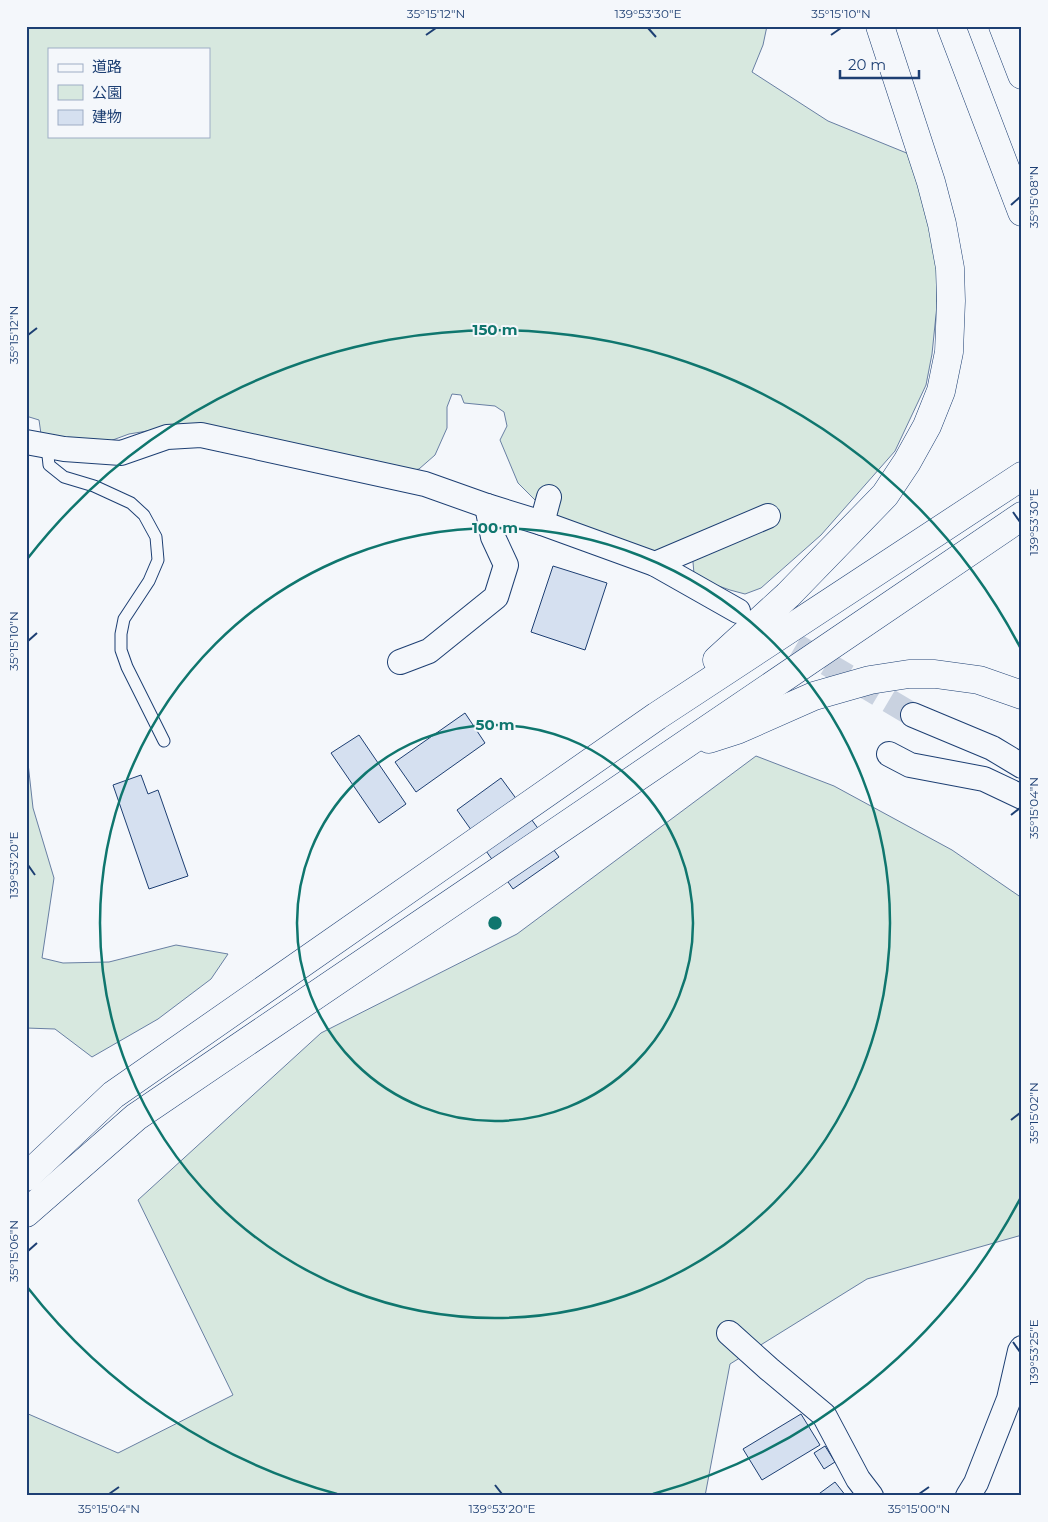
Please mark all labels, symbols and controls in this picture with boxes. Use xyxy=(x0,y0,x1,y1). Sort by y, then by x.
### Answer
text: 35°15'12"N xyxy=(407,6,465,21)
text: 139°53'30"E xyxy=(615,6,681,21)
text: 35°15'10"N xyxy=(811,6,871,21)
legend xyxy=(48,48,210,138)
scale bar xyxy=(840,48,919,80)
text: 20 m xyxy=(848,55,886,74)
text: 道路 xyxy=(92,57,122,76)
text: 公園 xyxy=(92,83,122,102)
text: 建物 xyxy=(92,107,122,126)
text: 35°15'08"N xyxy=(1026,166,1041,228)
text: 35°15'12"N xyxy=(6,306,21,364)
text: 150 m xyxy=(473,320,517,339)
text: 139°53'30"E xyxy=(1026,489,1041,555)
text: 100 m xyxy=(472,518,518,537)
text: 35°15'10"N xyxy=(6,611,21,671)
text: 50 m xyxy=(475,715,515,734)
text: 35°15'04"N xyxy=(1026,777,1041,839)
text: 139°53'20"E xyxy=(6,832,21,899)
centre of rings xyxy=(486,914,504,932)
text: 35°15'02"N xyxy=(1026,1082,1041,1144)
text: 35°15'06"N xyxy=(6,1220,21,1282)
text: 139°53'25"E xyxy=(1026,1319,1041,1385)
text: 35°15'04"N xyxy=(78,1501,140,1516)
text: 139°53'20"E xyxy=(469,1501,536,1516)
text: 35°15'00"N xyxy=(888,1501,950,1516)

